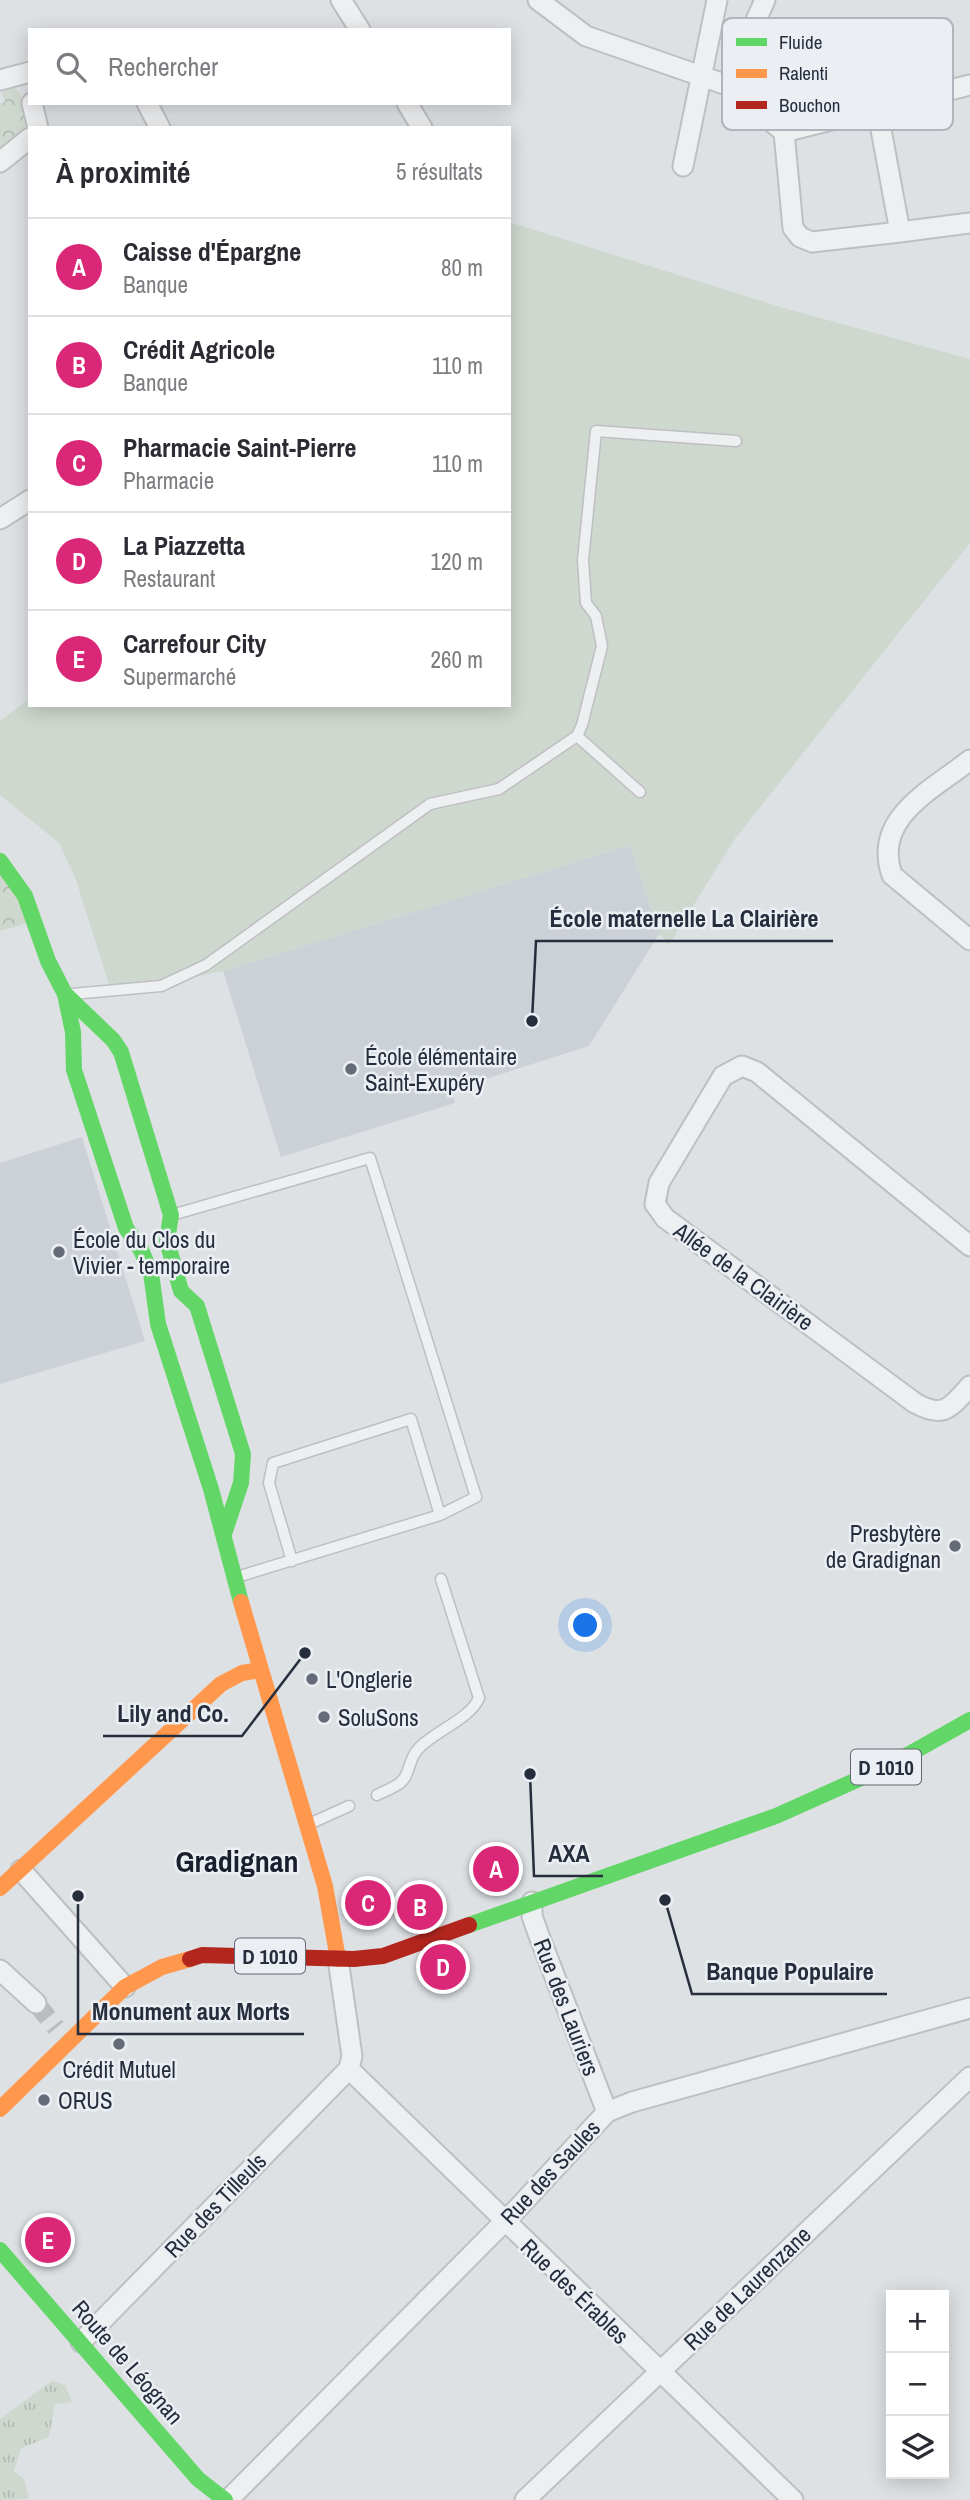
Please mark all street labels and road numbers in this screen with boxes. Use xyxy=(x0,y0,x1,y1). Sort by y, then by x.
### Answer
street label: Allée de la Clairière xyxy=(667,1214,820,1337)
road number: D 1010 xyxy=(851,1750,921,1784)
street label: Rue des Lauriers xyxy=(527,1934,607,2080)
road number: D 1010 xyxy=(235,1938,305,1974)
street label: Rue des Saules xyxy=(493,2113,607,2231)
street label: Rue des Tilleuls xyxy=(157,2146,273,2264)
street label: Rue de Laurenzane xyxy=(677,2219,817,2357)
street label: Rue des Érables xyxy=(514,2231,636,2351)
street label: Route de Léognan xyxy=(65,2293,191,2431)

